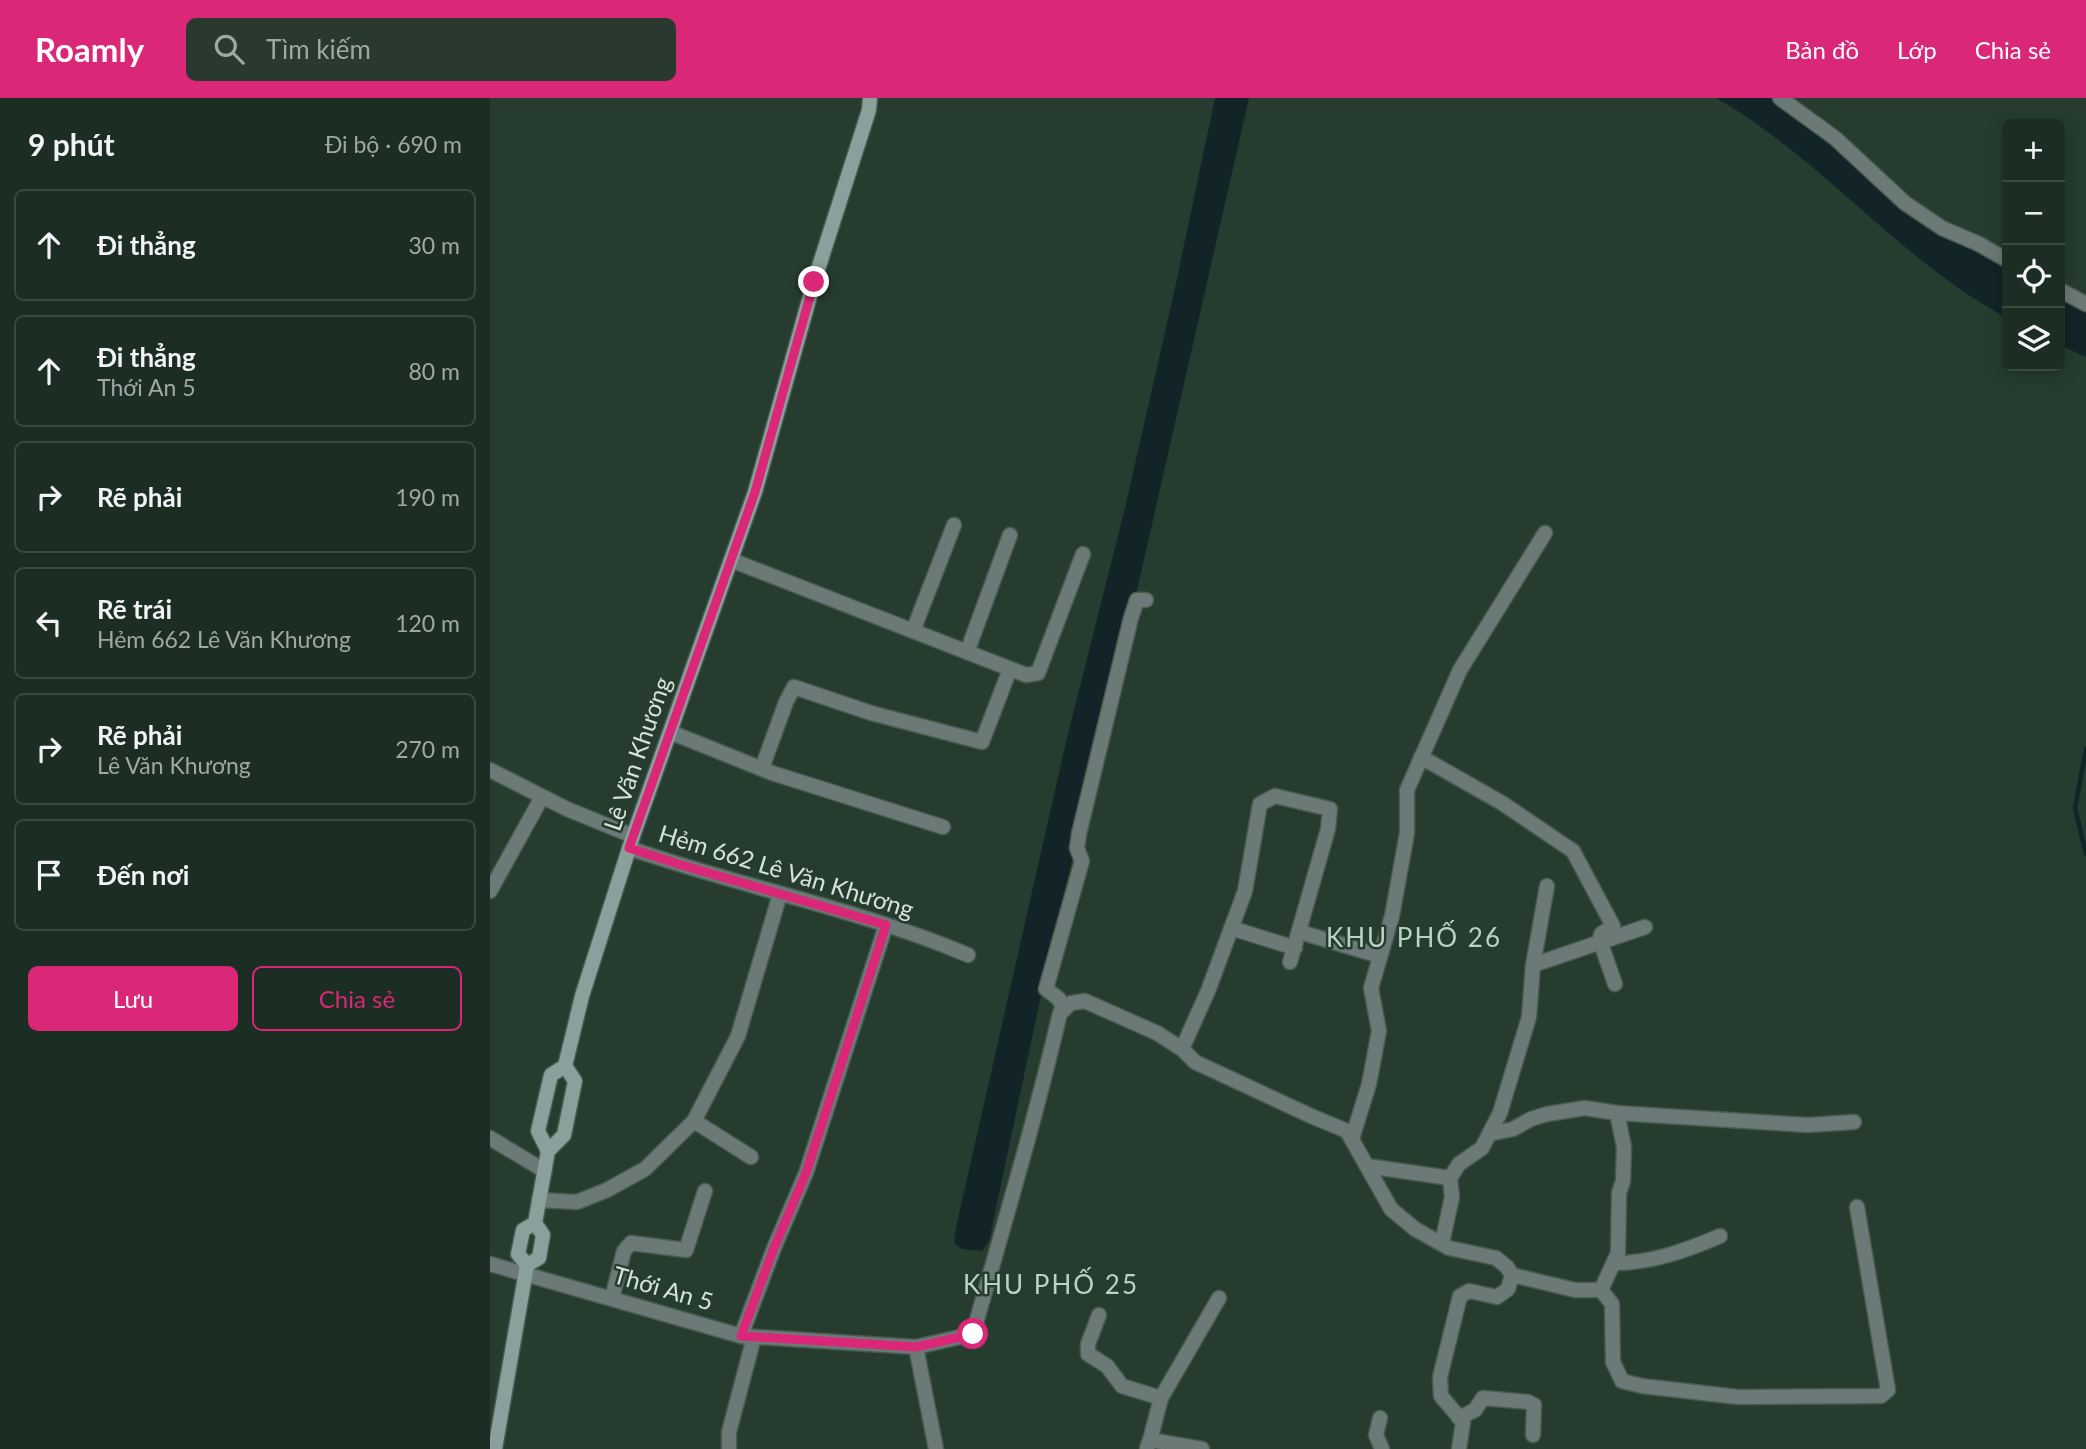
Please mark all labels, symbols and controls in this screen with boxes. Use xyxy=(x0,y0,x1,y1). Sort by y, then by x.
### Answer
search box xyxy=(186,18,676,81)
text: Roamly xyxy=(35,29,144,69)
icon: search xyxy=(210,30,248,68)
text: Tìm kiếm xyxy=(266,33,371,65)
text: Bản đồ xyxy=(1785,35,1859,64)
text: Lớp xyxy=(1897,35,1937,64)
text: Chia sẻ xyxy=(1975,35,2051,64)
map controls xyxy=(2002,119,2065,371)
button: + xyxy=(2002,119,2065,182)
text: 9 phút xyxy=(28,126,115,162)
text: Đi bộ · 690 m xyxy=(325,130,462,158)
button: − xyxy=(2002,182,2065,245)
icon: ahead xyxy=(30,226,68,264)
text: Đi thẳng xyxy=(97,229,196,261)
text: 30 m xyxy=(409,231,460,259)
button: locate xyxy=(2002,245,2065,308)
route end xyxy=(798,266,829,297)
button: layers xyxy=(2002,308,2065,371)
text: Đi thẳng xyxy=(97,341,196,373)
icon: ahead xyxy=(30,352,68,390)
text: 80 m xyxy=(409,357,460,385)
text: Thới An 5 xyxy=(97,373,196,401)
icon: right xyxy=(30,478,68,516)
text: Rẽ phải xyxy=(97,481,182,513)
text: 190 m xyxy=(395,483,460,511)
text: Rẽ trái xyxy=(97,593,172,625)
icon: left xyxy=(30,604,68,642)
text: 120 m xyxy=(395,609,460,637)
text: Hẻm 662 Lê Văn Khương xyxy=(97,625,351,653)
street label: Lê Văn Khương xyxy=(597,673,676,834)
text: Rẽ phải xyxy=(97,719,182,751)
icon: right xyxy=(30,730,68,768)
text: 270 m xyxy=(395,735,460,763)
text: Lê Văn Khương xyxy=(97,751,251,779)
street label: Hẻm 662 Lê Văn Khương xyxy=(656,818,917,923)
icon: arrive xyxy=(30,856,68,894)
text: Đến nơi xyxy=(97,859,189,891)
district label: KHU PHỐ 26 xyxy=(1326,920,1502,953)
button: Lưu xyxy=(28,966,238,1031)
button: Chia sẻ xyxy=(252,966,462,1031)
street label: Thới An 5 xyxy=(610,1259,717,1316)
district label: KHU PHỐ 25 xyxy=(963,1267,1139,1300)
route start xyxy=(957,1318,988,1349)

